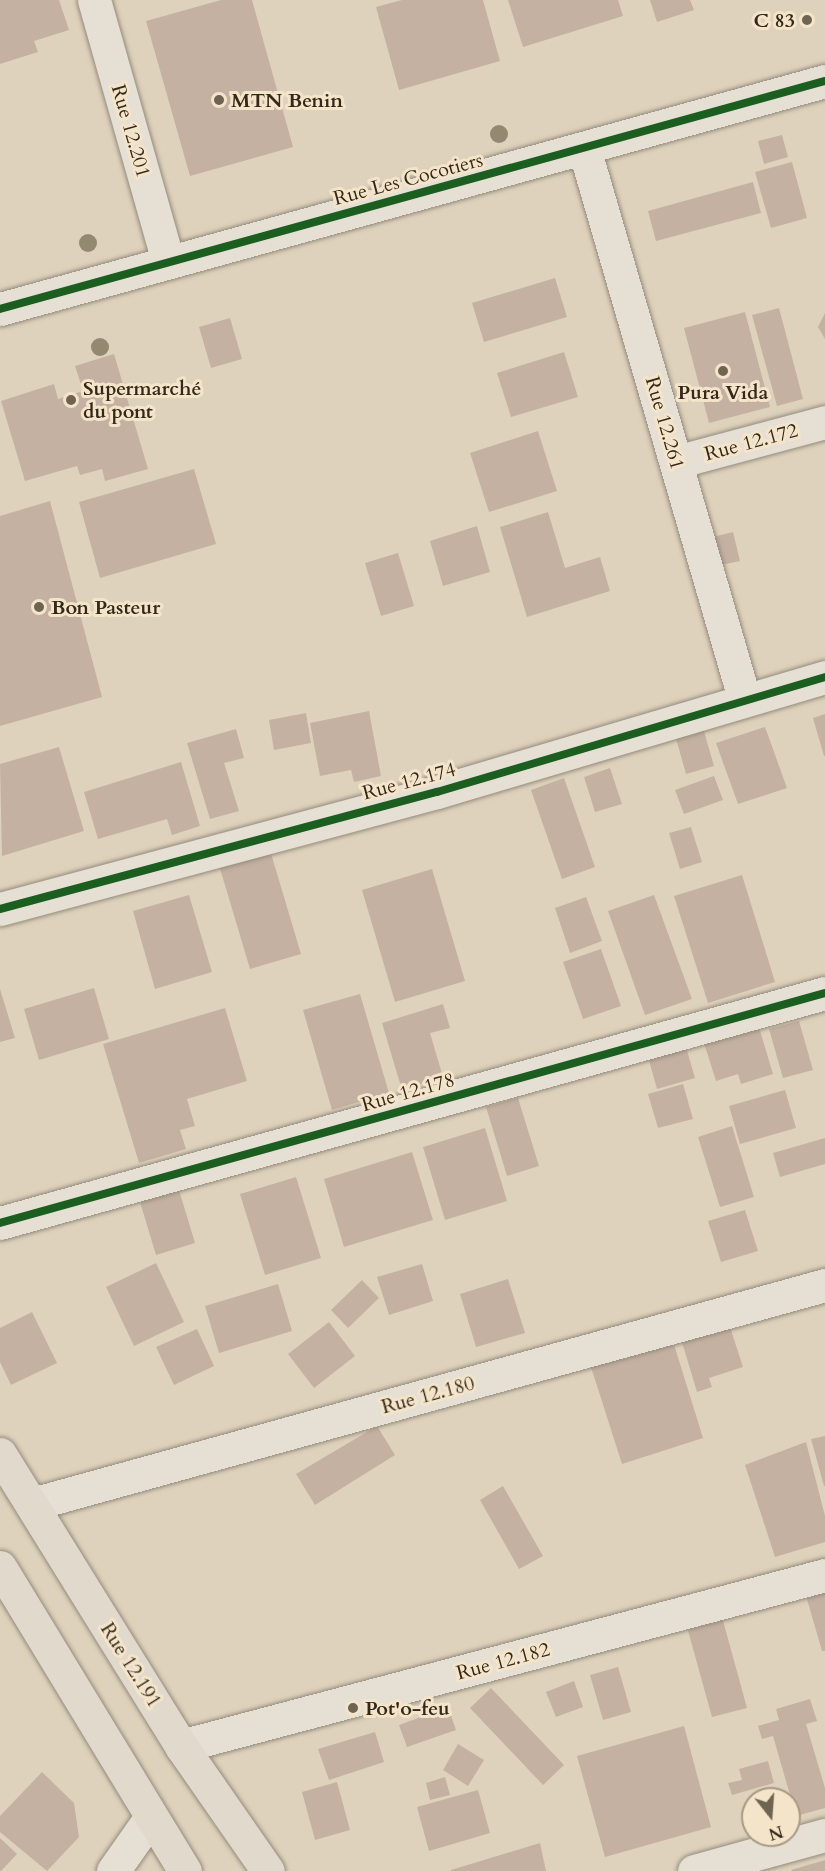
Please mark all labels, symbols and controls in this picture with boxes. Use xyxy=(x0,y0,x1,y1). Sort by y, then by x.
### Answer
place label: C 83 xyxy=(754,8,795,32)
marker: C 83 xyxy=(800,13,814,27)
street label: Rue 12.201 xyxy=(106,82,156,180)
place label: MTN Benin xyxy=(231,88,343,112)
marker: MTN Benin xyxy=(212,93,226,107)
street label: Rue Les Cocotiers xyxy=(331,148,485,210)
marker: Pura Vida xyxy=(716,364,730,378)
street label: Rue 12.261 xyxy=(640,374,690,472)
place label: Supermarché du pont xyxy=(83,376,201,423)
place label: Pura Vida xyxy=(678,380,768,404)
marker: Supermarché du pont xyxy=(64,393,78,407)
street label: Rue 12.172 xyxy=(702,418,800,466)
place label: Bon Pasteur xyxy=(51,595,160,619)
marker: Bon Pasteur xyxy=(32,600,46,614)
street label: Rue 12.174 xyxy=(360,757,458,805)
street label: Rue 12.178 xyxy=(359,1067,457,1117)
street label: Rue 12.180 xyxy=(379,1371,477,1419)
street label: Rue 12.191 xyxy=(95,1618,167,1712)
street label: Rue 12.182 xyxy=(454,1637,552,1685)
place label: Pot'o-feu xyxy=(365,1696,450,1720)
marker: Pot'o-feu xyxy=(346,1701,360,1715)
north arrow xyxy=(741,1787,801,1847)
text: N xyxy=(766,1820,786,1845)

